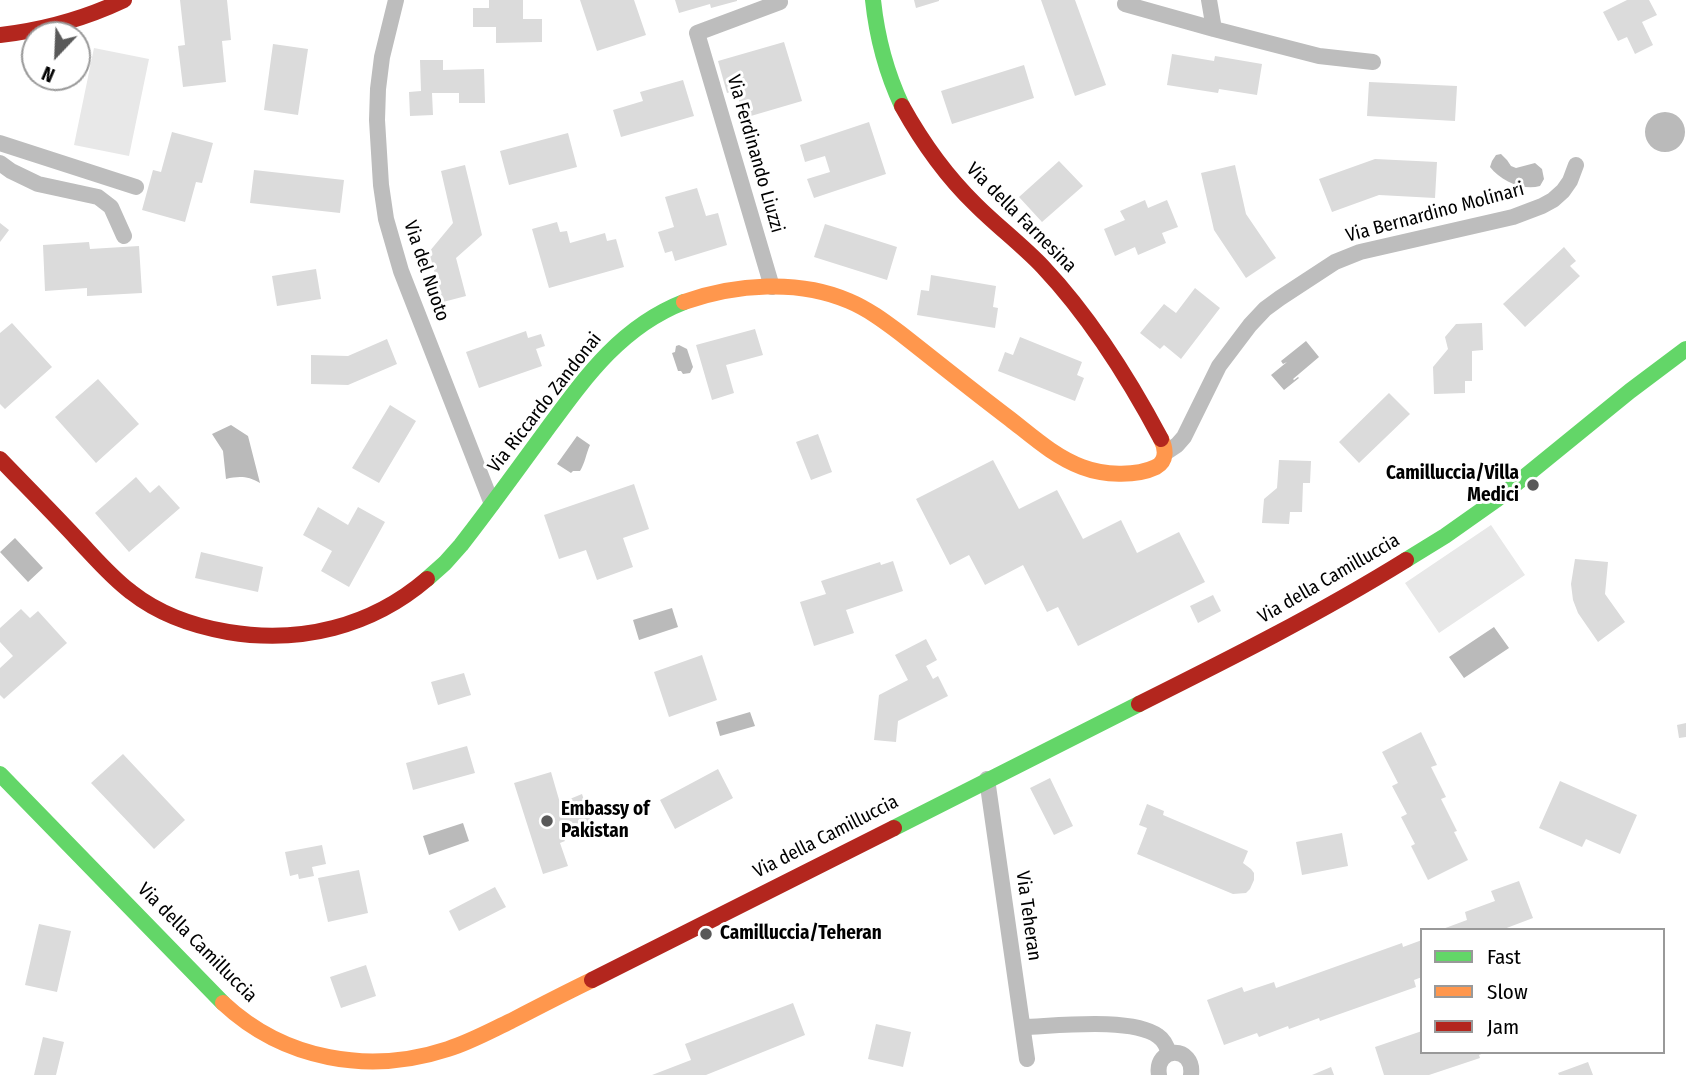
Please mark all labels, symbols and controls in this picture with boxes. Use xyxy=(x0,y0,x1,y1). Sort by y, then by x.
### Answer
north arrow xyxy=(21,21,91,91)
text: N xyxy=(39,61,58,87)
street label: Via Ferdinando Liuzzi xyxy=(722,72,788,236)
street label: Via della Farnesina xyxy=(961,158,1081,278)
street label: Via Bernardino Molinari xyxy=(1343,178,1527,248)
street label: Via del Nuoto xyxy=(398,218,454,324)
street label: Via Riccardo Zandonai xyxy=(483,328,607,478)
place label: Camilluccia/Villa Medici xyxy=(1386,463,1519,507)
marker: Camilluccia/Villa Medici xyxy=(1525,477,1541,493)
street label: Via della Camilluccia xyxy=(1254,529,1404,629)
street label: Via della Camilluccia xyxy=(750,791,902,883)
place label: Embassy of Pakistan xyxy=(561,799,649,843)
marker: Embassy of Pakistan xyxy=(539,813,555,829)
street label: Via Teheran xyxy=(1010,870,1046,962)
street label: Via della Camilluccia xyxy=(132,878,262,1008)
place label: Camilluccia/Teheran xyxy=(720,923,882,945)
marker: Camilluccia/Teheran xyxy=(698,926,714,942)
legend xyxy=(1420,928,1665,1054)
text: Fast xyxy=(1487,944,1521,970)
text: Slow xyxy=(1487,979,1528,1005)
text: Jam xyxy=(1487,1014,1519,1040)

